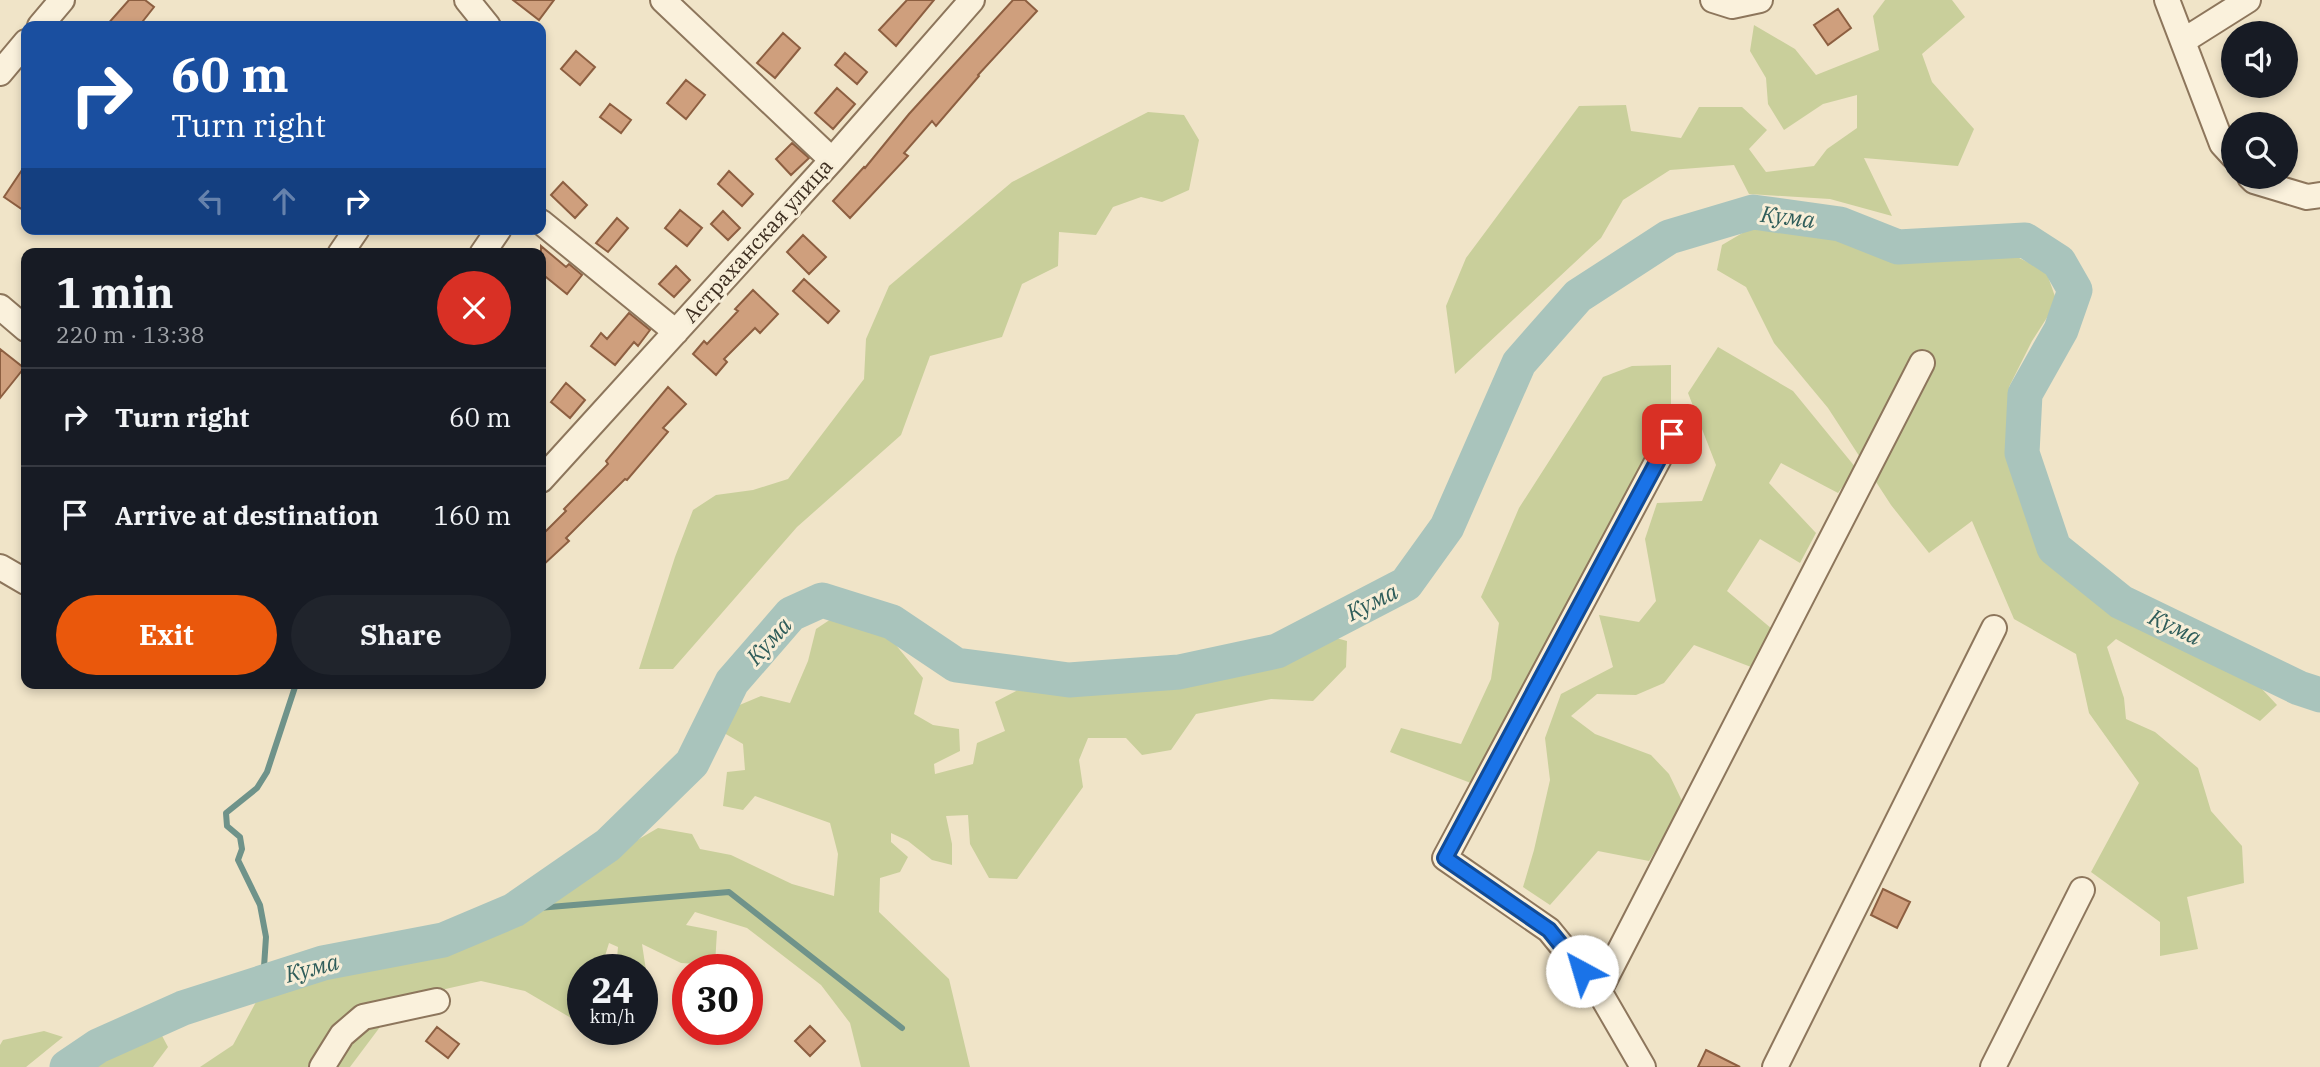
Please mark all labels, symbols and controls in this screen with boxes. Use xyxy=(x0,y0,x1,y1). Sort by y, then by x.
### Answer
map controls xyxy=(2221,21,2298,189)
button: sound xyxy=(2221,21,2298,98)
text: 60 m xyxy=(171,42,289,105)
icon: right xyxy=(56,49,147,140)
text: Turn right xyxy=(171,104,326,146)
button: search xyxy=(2221,112,2298,189)
street label: Астраханская улица xyxy=(676,152,838,328)
icon: left xyxy=(192,182,230,220)
icon: ahead xyxy=(265,182,303,220)
icon: right xyxy=(338,182,376,220)
water label: Кума xyxy=(1758,198,1817,234)
text: 1 min xyxy=(56,265,174,320)
button: close xyxy=(437,271,511,345)
text: 220 m · 13:38 xyxy=(56,319,205,349)
icon: right xyxy=(56,398,94,436)
text: Turn right xyxy=(115,400,249,434)
text: 60 m xyxy=(449,400,511,434)
pin xyxy=(1642,404,1702,464)
icon: arrive xyxy=(1653,415,1691,453)
icon: arrive xyxy=(56,496,94,534)
text: Arrive at destination xyxy=(115,498,379,532)
text: 160 m xyxy=(433,498,511,532)
water label: Кума xyxy=(1340,575,1403,627)
button: Exit xyxy=(56,595,277,675)
button: Share xyxy=(291,595,511,675)
water label: Кума xyxy=(2144,601,2207,651)
water label: Кума xyxy=(738,610,798,671)
position arrow xyxy=(1545,934,1619,1008)
water label: Кума xyxy=(281,945,342,989)
speed limit sign: 30 xyxy=(672,954,763,1045)
text: 24 xyxy=(591,967,634,1013)
text: km/h xyxy=(590,1005,635,1028)

